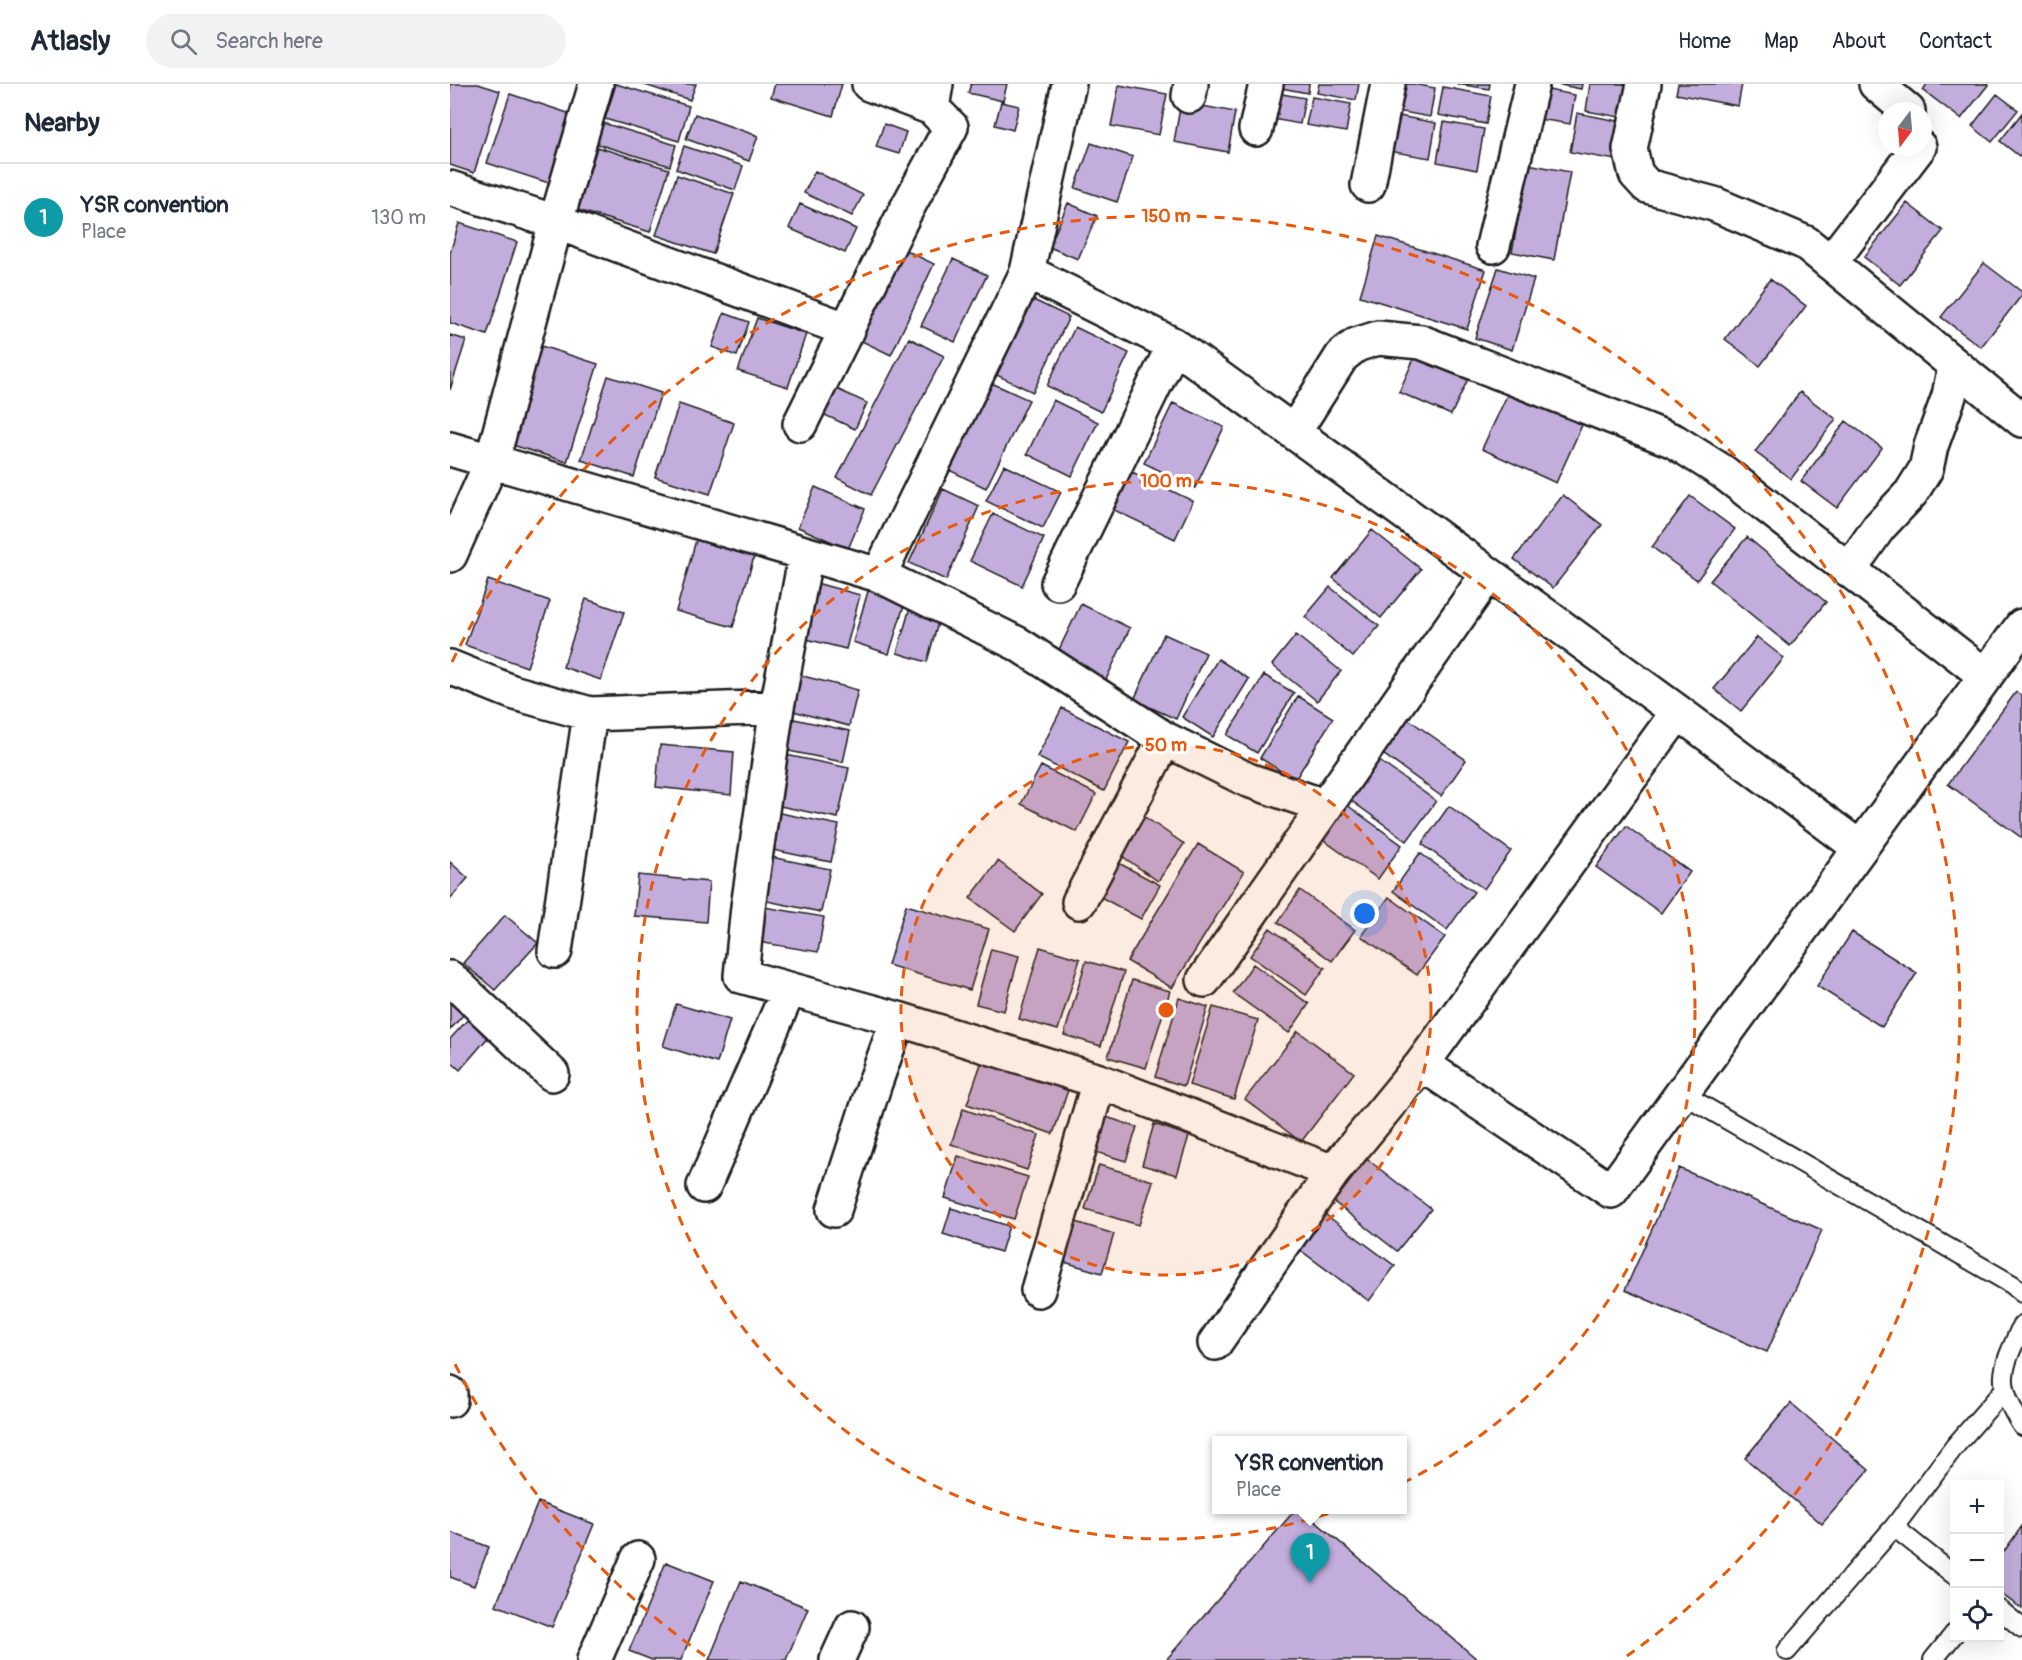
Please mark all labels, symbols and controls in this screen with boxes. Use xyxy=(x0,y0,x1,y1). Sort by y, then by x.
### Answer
search box xyxy=(146,14,566,68)
text: Atlasly xyxy=(30,24,110,59)
icon: search xyxy=(167,25,200,58)
text: Search here xyxy=(215,27,323,55)
text: Home xyxy=(1678,28,1731,55)
text: Map xyxy=(1764,28,1799,55)
text: About xyxy=(1832,28,1886,55)
text: Contact xyxy=(1919,28,1992,55)
north arrow xyxy=(1878,102,1932,156)
text: Nearby xyxy=(24,107,100,139)
text: YSR convention xyxy=(81,191,229,219)
text: 1 xyxy=(40,205,47,230)
text: 130 m xyxy=(371,205,426,230)
text: 150 m xyxy=(1142,205,1191,228)
text: Place xyxy=(81,219,126,244)
text: 100 m xyxy=(1140,470,1192,493)
text: 50 m xyxy=(1145,734,1187,757)
your location xyxy=(1350,899,1379,928)
centre of rings xyxy=(1156,1000,1176,1020)
popup xyxy=(1212,1436,1407,1514)
text: YSR convention xyxy=(1236,1449,1383,1477)
text: Place xyxy=(1236,1477,1281,1502)
map controls xyxy=(1950,1480,2004,1642)
button: + xyxy=(1950,1480,2004,1534)
pin: 1 xyxy=(1290,1534,1330,1583)
button: − xyxy=(1950,1534,2004,1588)
button: locate xyxy=(1950,1588,2004,1642)

